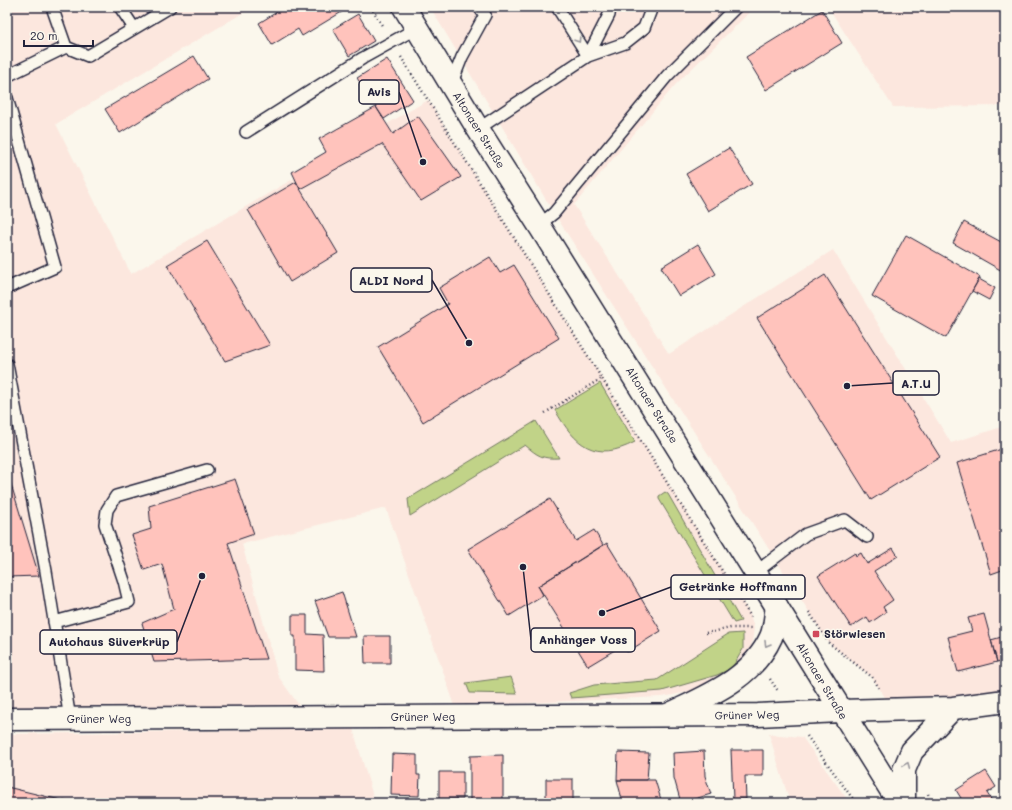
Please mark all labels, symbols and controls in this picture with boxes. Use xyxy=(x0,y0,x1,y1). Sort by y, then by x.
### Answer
scale bar xyxy=(24,22,93,48)
text: 20 m xyxy=(30,27,58,43)
one-way arrow xyxy=(573,36,580,43)
callout: Avis xyxy=(359,80,399,104)
text: Avis xyxy=(367,83,391,99)
street label: Altonaer Straße xyxy=(450,89,509,171)
callout: ALDI Nord xyxy=(351,268,432,292)
text: ALDI Nord xyxy=(359,272,424,288)
street label: Altonaer Straße xyxy=(623,364,682,446)
callout: A.T.U xyxy=(893,371,939,395)
text: A.T.U xyxy=(901,375,931,391)
callout: Getränke Hoffmann xyxy=(671,575,805,599)
text: Getränke Hoffmann xyxy=(679,578,797,594)
place label: Störwiesen xyxy=(824,626,885,641)
callout: Anhänger Voss xyxy=(531,628,635,652)
marker: Störwiesen xyxy=(811,629,821,639)
callout: Autohaus Süverkrüp xyxy=(40,630,177,654)
text: Anhänger Voss xyxy=(539,631,627,647)
text: Autohaus Süverkrüp xyxy=(49,633,170,649)
street label: Altonaer Straße xyxy=(793,639,852,722)
one-way arrow xyxy=(765,640,772,647)
street label: Grüner Weg xyxy=(715,706,779,723)
street label: Grüner Weg xyxy=(391,709,455,724)
street label: Grüner Weg xyxy=(67,711,131,726)
one-way arrow xyxy=(902,761,910,768)

